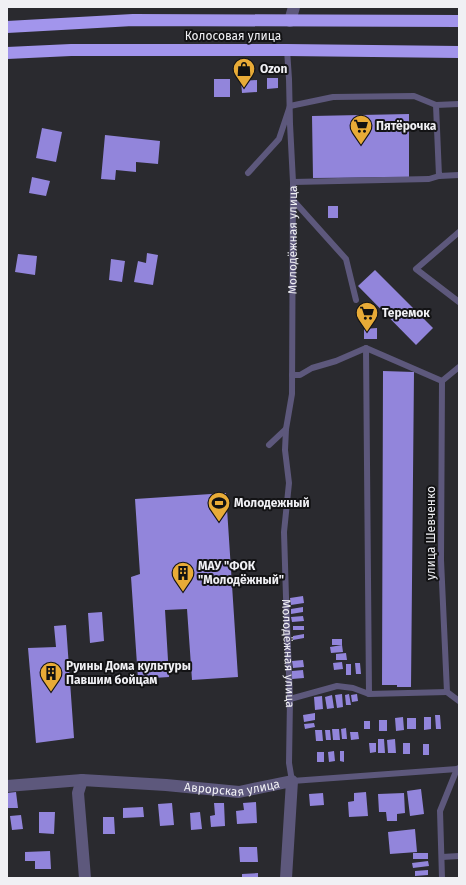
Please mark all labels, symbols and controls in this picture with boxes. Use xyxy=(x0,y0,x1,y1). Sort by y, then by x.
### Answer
street label: Колосовая улица xyxy=(185,29,281,43)
shop icon: Ozon xyxy=(231,56,257,89)
place label: Ozon xyxy=(260,62,288,76)
supermarket icon: Пятёрочка xyxy=(348,113,374,146)
place label: Пятёрочка xyxy=(376,119,437,133)
street label: Молодёжная улица xyxy=(285,185,300,294)
supermarket icon: Теремок xyxy=(354,300,380,333)
place label: Теремок xyxy=(382,306,430,320)
street label: улица Шевченко xyxy=(424,486,438,580)
sports icon: Молодежный xyxy=(206,490,232,523)
place label: Молодежный xyxy=(234,496,309,510)
place label: МАУ "ФОК "Молодёжный" xyxy=(198,559,284,587)
building icon: МАУ "ФОК "Молодёжный" xyxy=(170,560,196,593)
street label: Молодёжная улица xyxy=(279,599,297,708)
place label: Руины Дома культуры Павшим бойцам xyxy=(66,659,191,687)
building icon: Руины Дома культуры Павшим бойцам xyxy=(38,660,64,693)
street label: Аврорская улица xyxy=(184,777,281,799)

